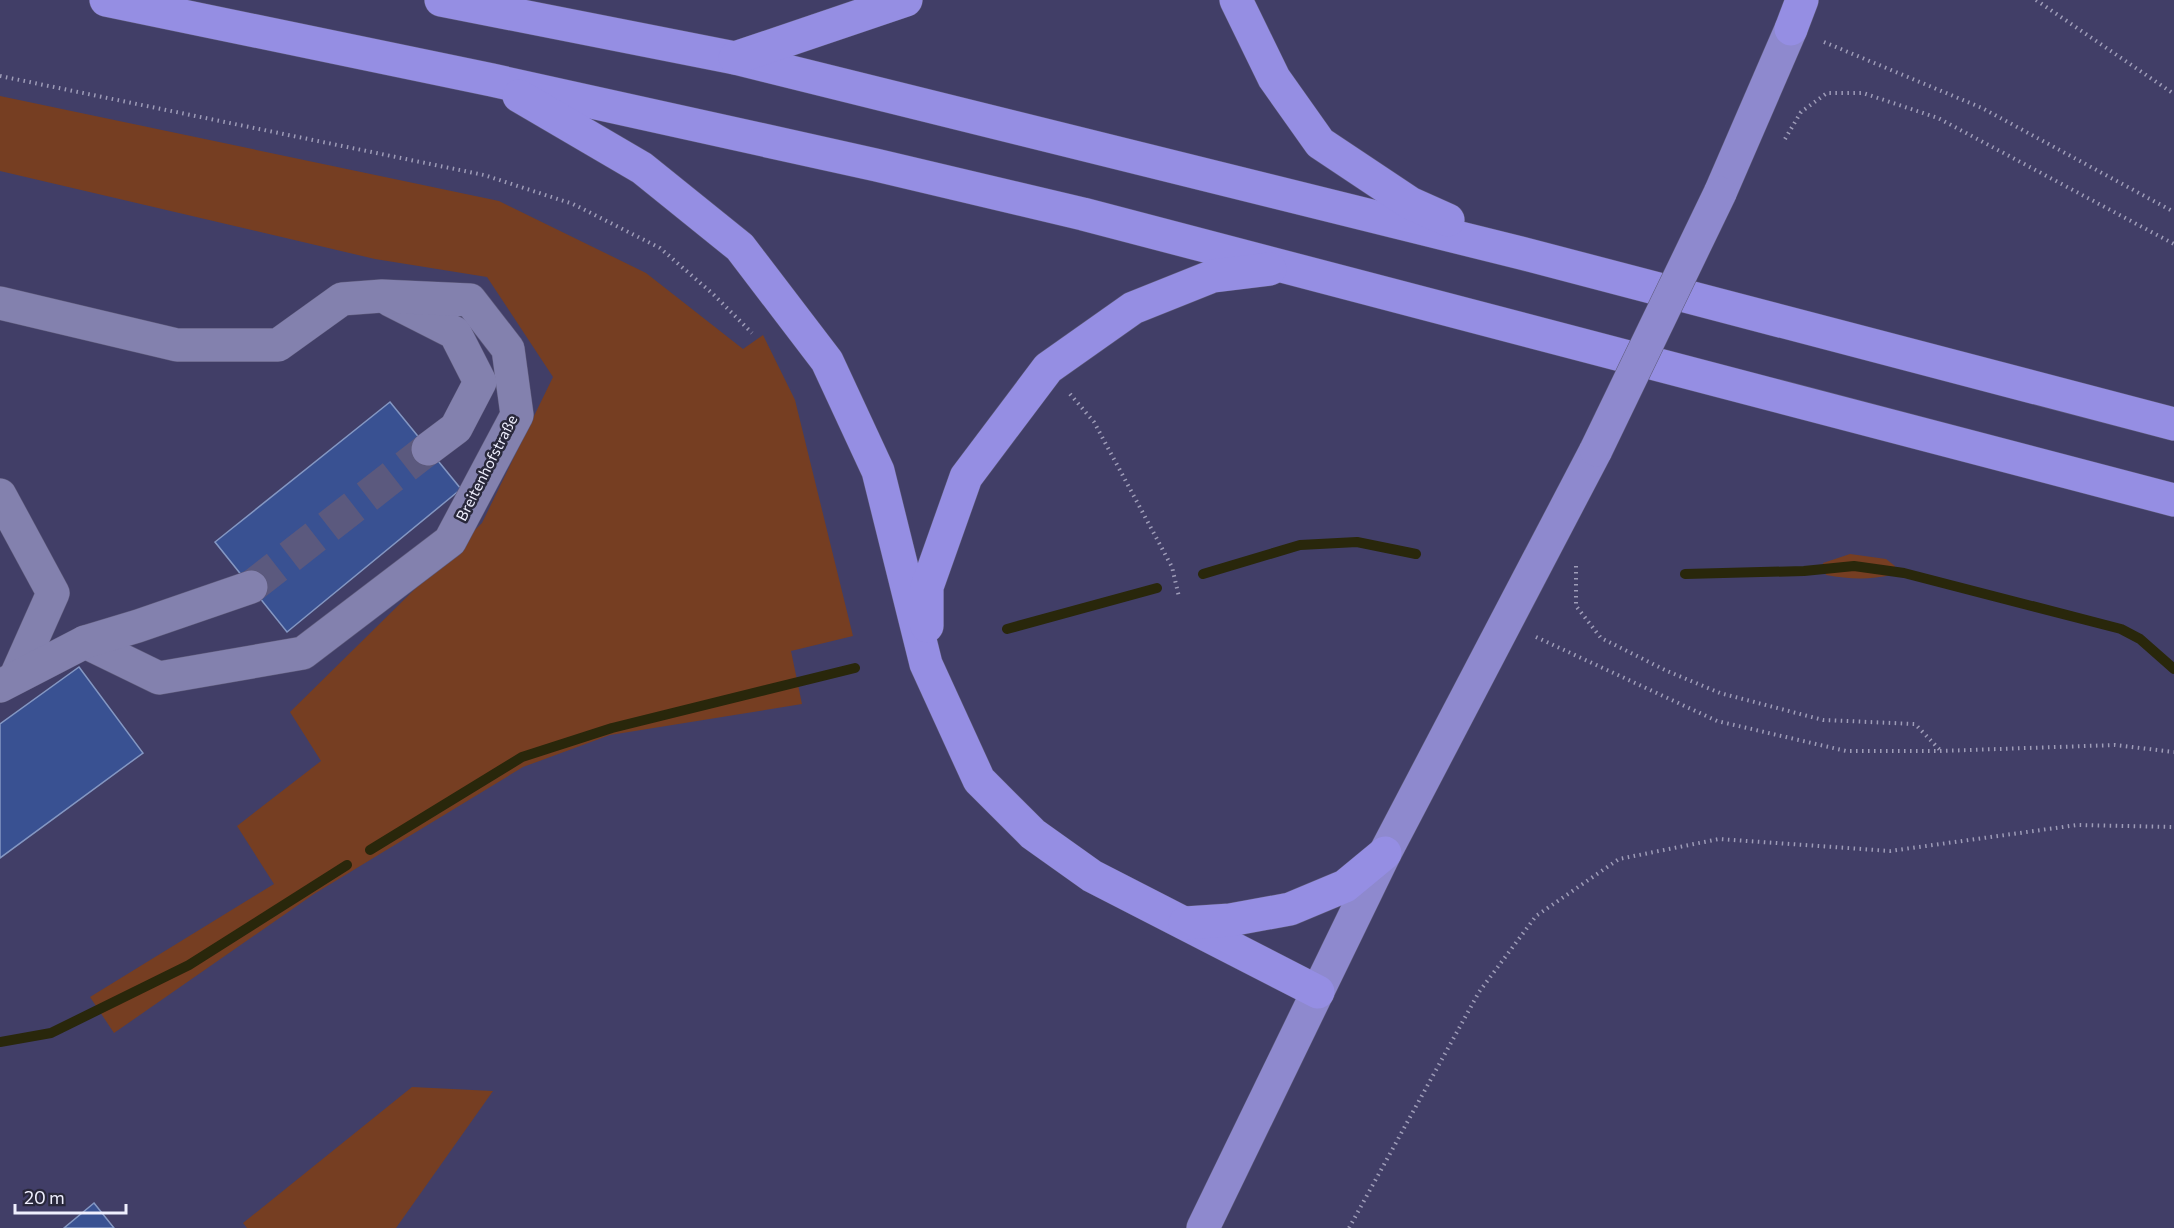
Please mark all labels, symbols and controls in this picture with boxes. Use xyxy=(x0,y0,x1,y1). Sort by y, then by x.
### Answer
street label: Breitenhofstraße xyxy=(452,411,521,524)
scale bar xyxy=(15,1177,126,1215)
text: 20 m xyxy=(24,1186,65,1208)

